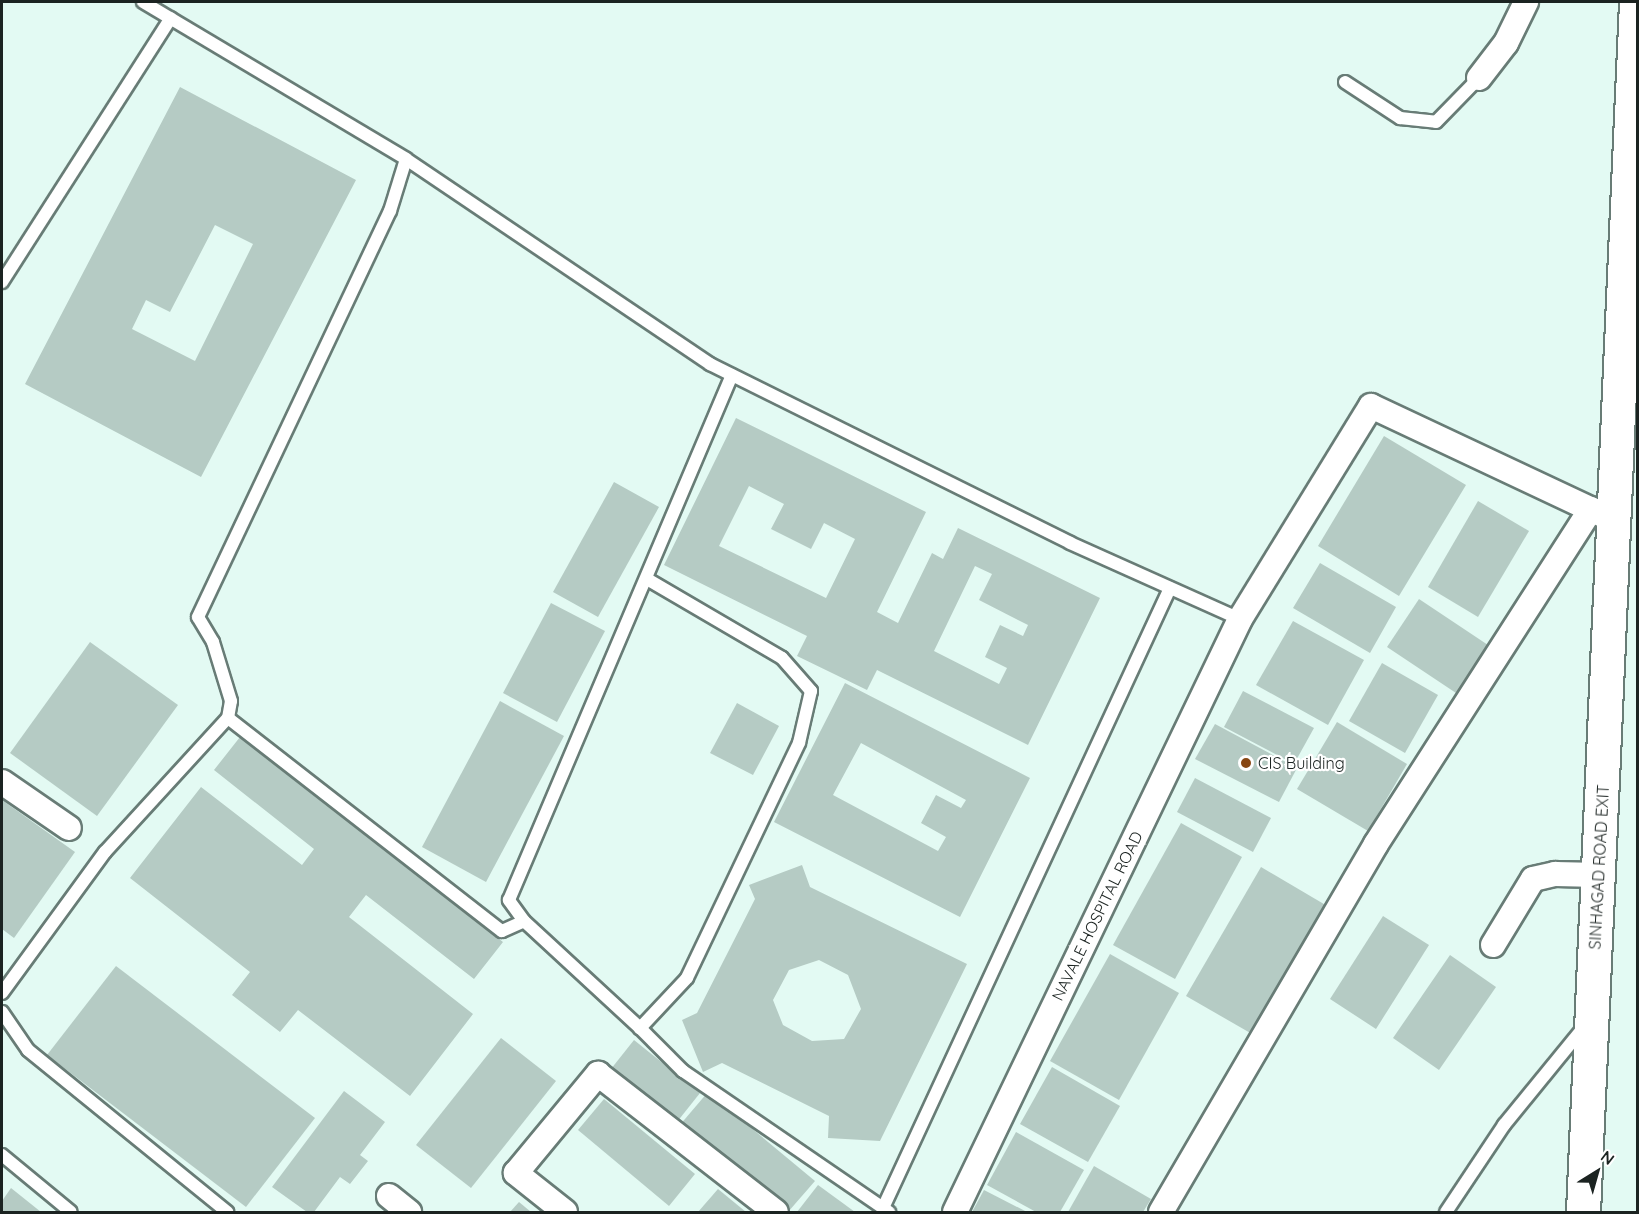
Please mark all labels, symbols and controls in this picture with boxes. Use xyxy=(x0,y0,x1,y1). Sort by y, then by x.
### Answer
place label: CIS Building xyxy=(1258,753,1345,773)
marker: CIS Building xyxy=(1239,756,1253,770)
street label: SINHAGAD ROAD EXIT xyxy=(1585,784,1613,950)
street label: NAVALE HOSPITAL ROAD xyxy=(1048,828,1146,1004)
north arrow xyxy=(1567,1142,1627,1202)
text: N xyxy=(1597,1146,1619,1169)

